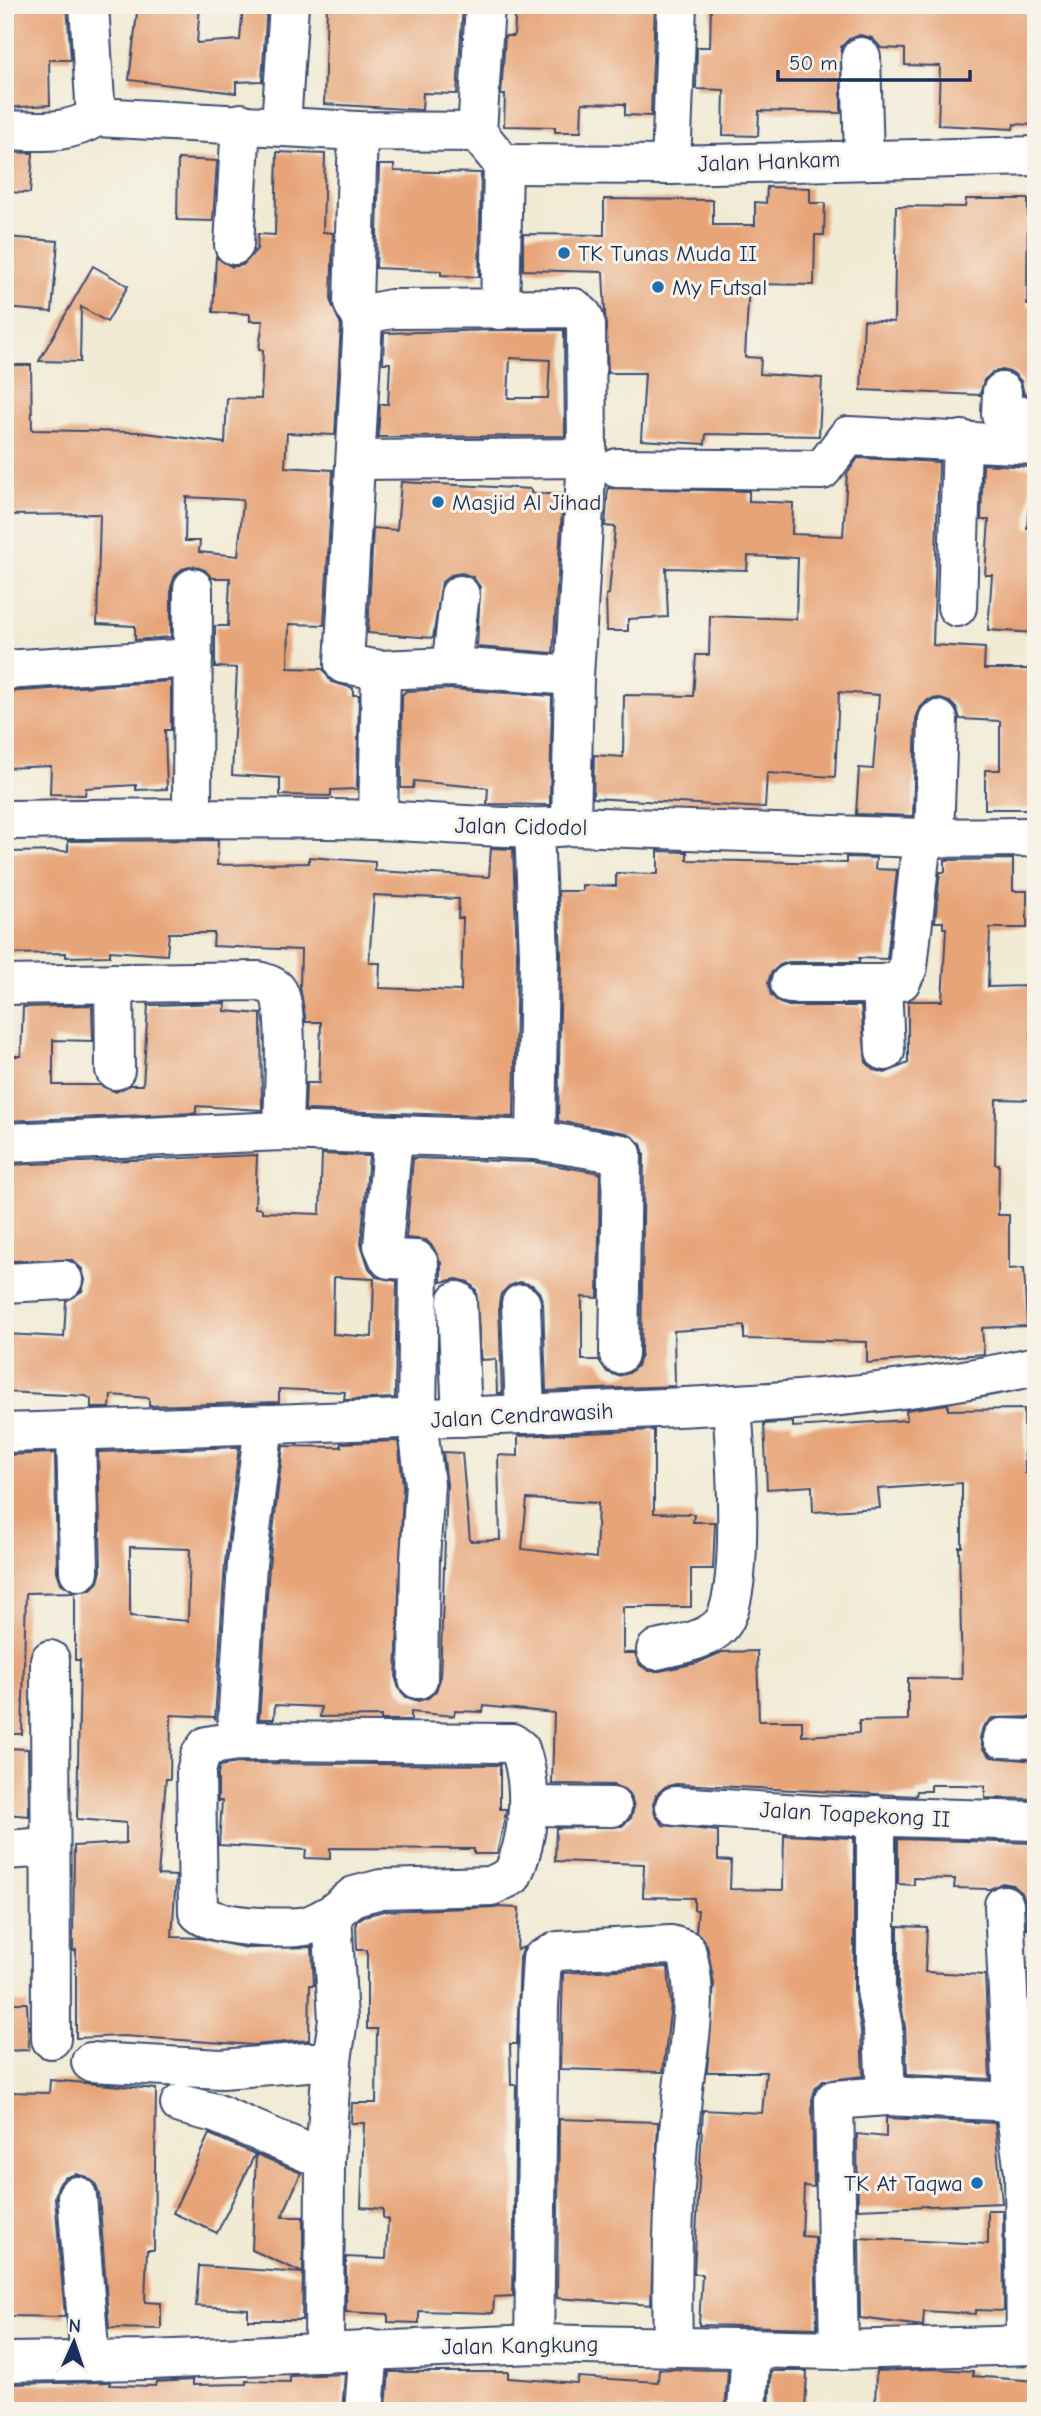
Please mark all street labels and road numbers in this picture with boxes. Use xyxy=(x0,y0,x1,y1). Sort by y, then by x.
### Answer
street label: Jalan Hankam xyxy=(697,146,841,177)
street label: Jalan Cidodol xyxy=(454,812,588,841)
street label: Jalan Cendrawasih xyxy=(430,1397,614,1434)
street label: Jalan Toapekong II xyxy=(759,1796,951,1833)
street label: Jalan Kangkung xyxy=(441,2331,599,2360)

